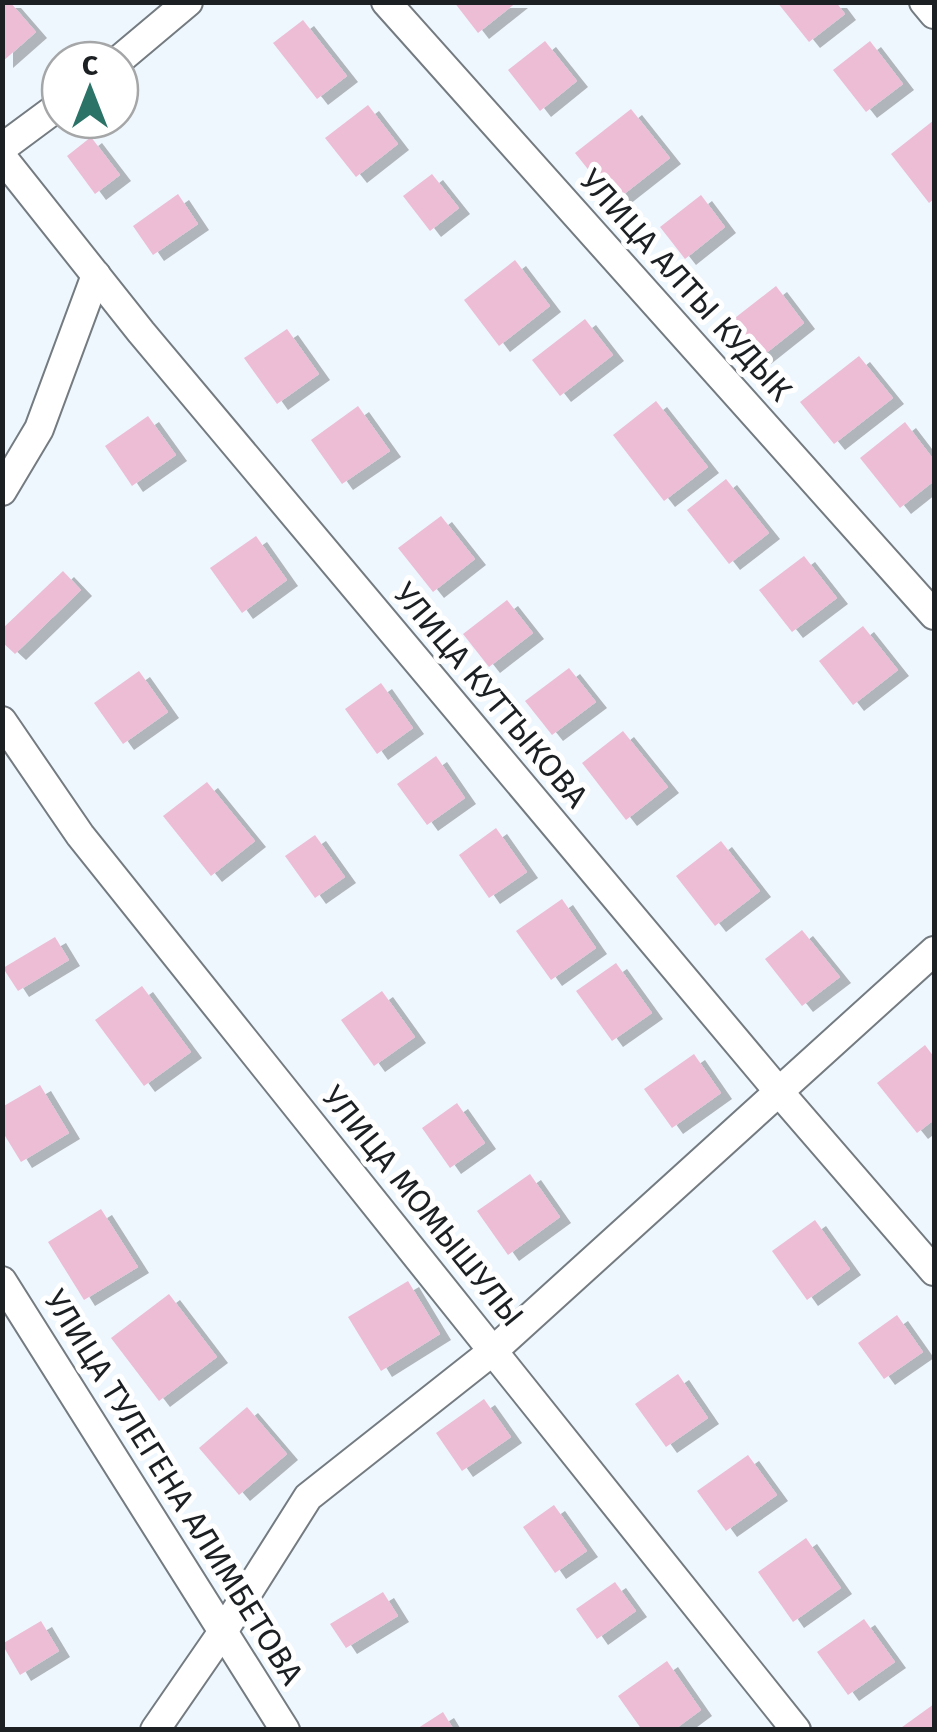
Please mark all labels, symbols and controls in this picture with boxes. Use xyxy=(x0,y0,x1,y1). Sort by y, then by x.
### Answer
north arrow xyxy=(40,40,140,140)
text: С xyxy=(82,49,98,82)
street label: УЛИЦА АЛТЫ КУДЫК xyxy=(572,161,800,409)
street label: УЛИЦА КУТТЫКОВА xyxy=(386,575,596,815)
street label: УЛИЦА МОМЫШУЛЫ xyxy=(314,1078,532,1334)
street label: УЛИЦА ТУЛЕГЕНА АЛИМБЕТОВА xyxy=(37,1283,312,1692)

